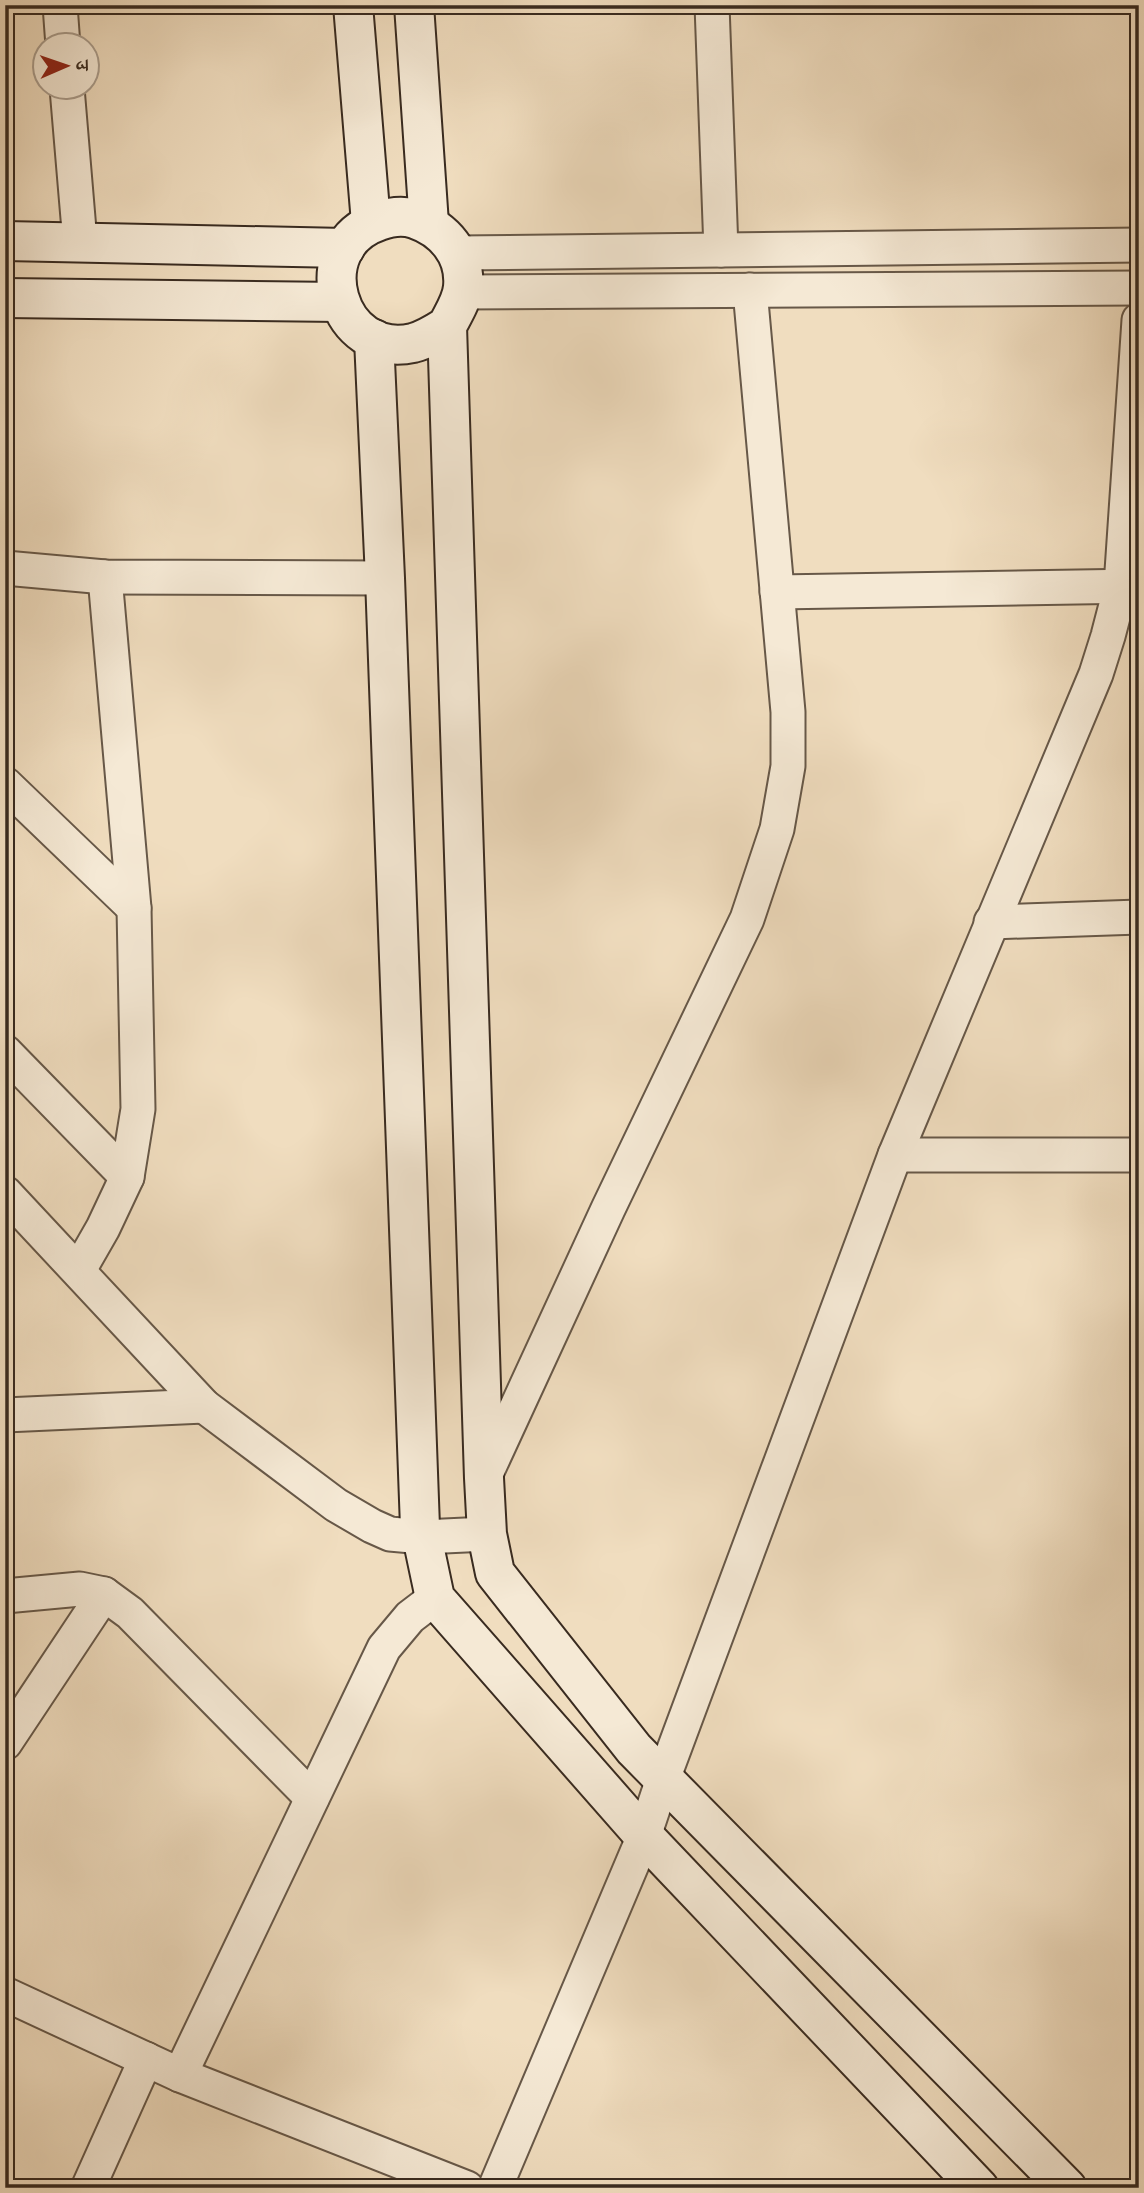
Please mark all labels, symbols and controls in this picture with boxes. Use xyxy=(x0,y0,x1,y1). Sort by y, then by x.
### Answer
north arrow xyxy=(32,32,102,102)
text: उ xyxy=(70,58,93,72)

